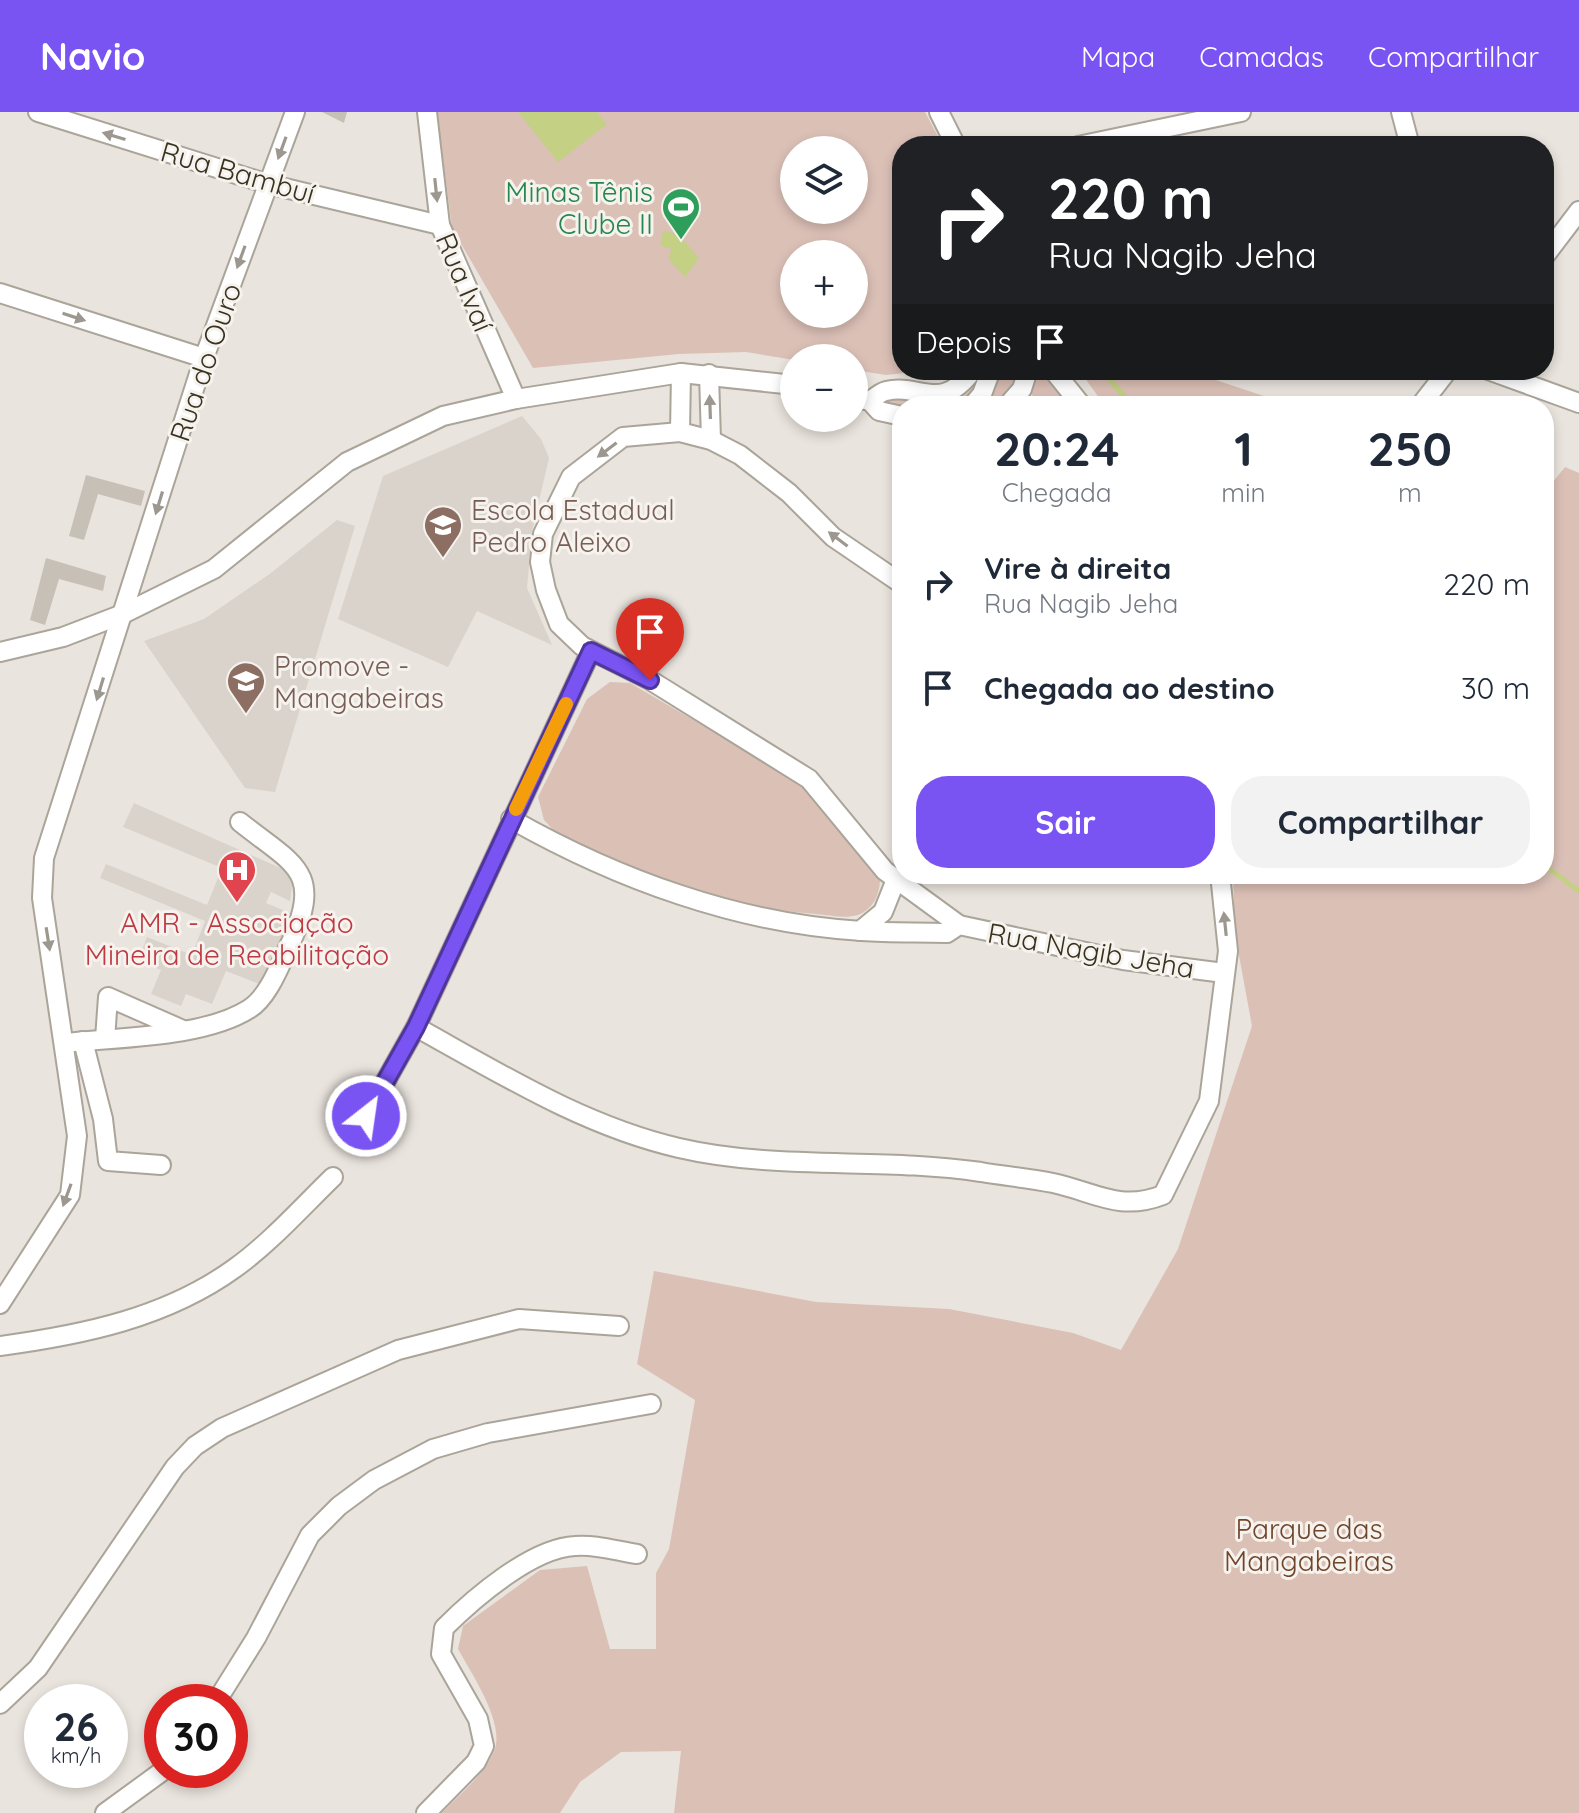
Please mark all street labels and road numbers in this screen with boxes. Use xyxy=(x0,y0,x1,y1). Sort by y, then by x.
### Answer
street label: Rua Bambuí xyxy=(157,133,319,211)
street label: Rua Ivaí xyxy=(429,227,501,337)
street label: Rua do Ouro xyxy=(162,278,248,446)
street label: Rua Nagib Jeha xyxy=(985,915,1197,985)

